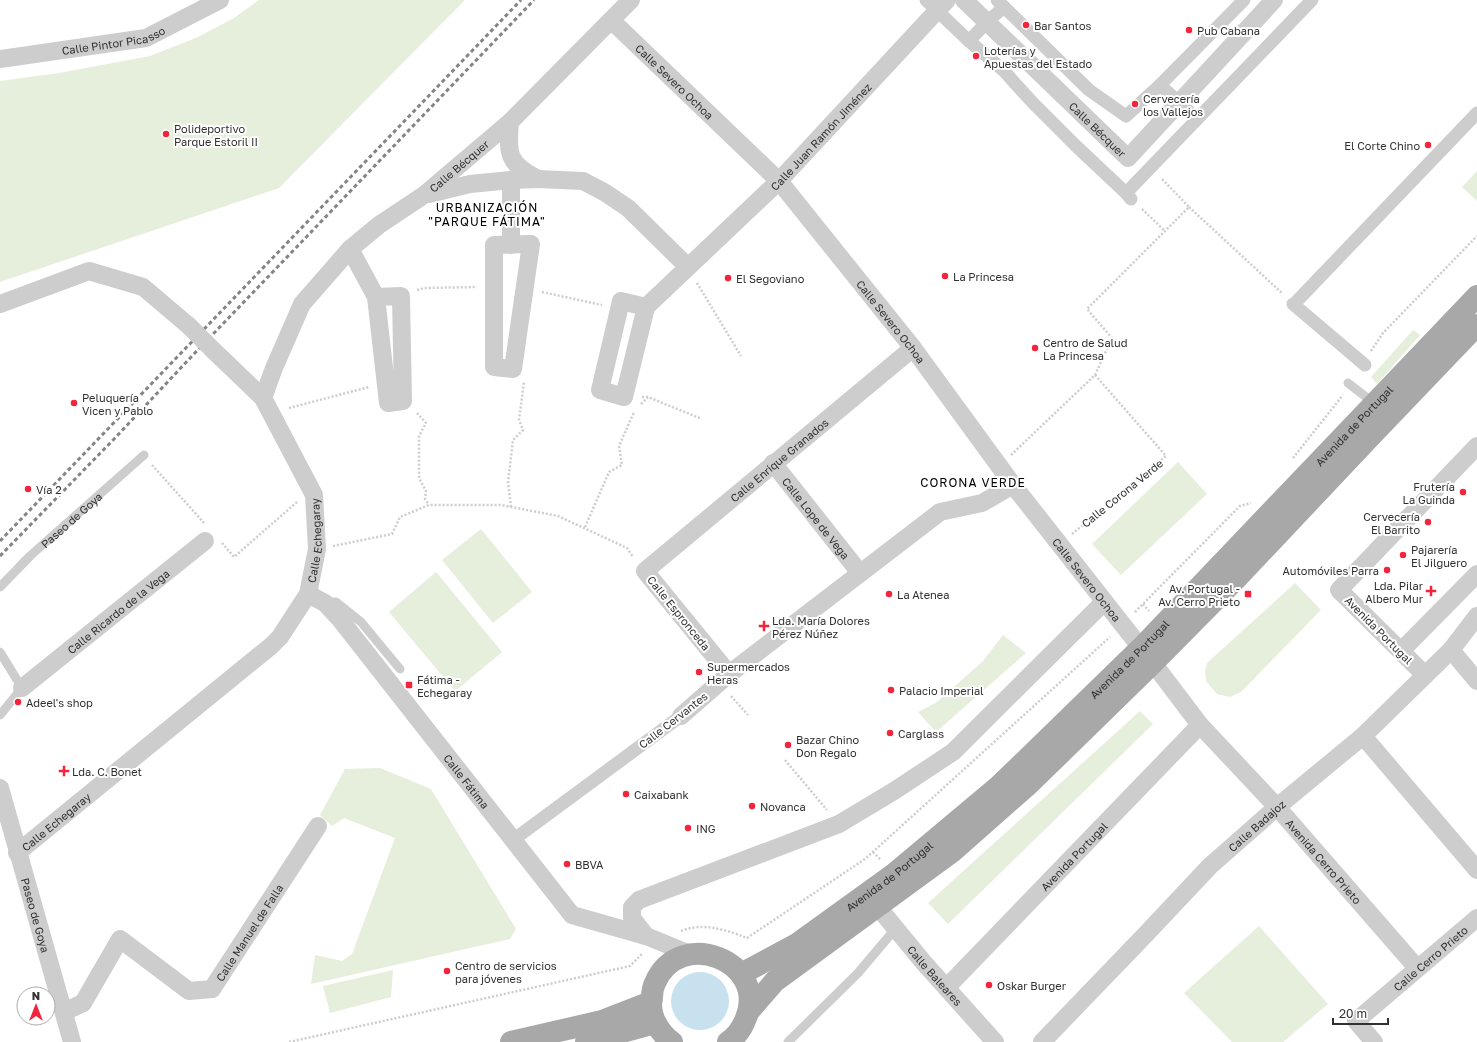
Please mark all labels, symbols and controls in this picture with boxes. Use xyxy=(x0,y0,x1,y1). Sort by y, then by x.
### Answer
place label: Bar Santos xyxy=(1034,19,1092,32)
marker: Bar Santos xyxy=(1021,20,1031,30)
street label: Calle Pintor Picasso xyxy=(61,23,167,57)
place label: Pub Cabana xyxy=(1197,24,1260,37)
marker: Pub Cabana xyxy=(1184,25,1194,35)
street label: Calle Severo Ochoa xyxy=(633,41,716,121)
place label: Loterías y Apuestas del Estado xyxy=(984,44,1093,70)
marker: Loterías y Apuestas del Estado xyxy=(971,51,981,61)
street label: Calle Juan Ramón Jiménez xyxy=(767,80,874,193)
place label: Cervecería los Vallejos xyxy=(1143,92,1203,118)
street label: Calle Bécquer xyxy=(1067,99,1129,160)
marker: Cervecería los Vallejos xyxy=(1130,99,1140,109)
place label: Polideportivo Parque Estoril II xyxy=(174,122,258,148)
marker: Polideportivo Parque Estoril II xyxy=(161,129,171,139)
street label: Calle Bécquer xyxy=(426,136,491,194)
place label: El Corte Chino xyxy=(1344,139,1420,152)
marker: El Corte Chino xyxy=(1423,140,1433,150)
district label: URBANIZACIÓN "PARQUE FÁTIMA" xyxy=(428,200,546,229)
place label: La Princesa xyxy=(953,270,1014,283)
marker: La Princesa xyxy=(940,271,950,281)
place label: El Segoviano xyxy=(736,272,805,285)
marker: El Segoviano xyxy=(723,273,733,283)
street label: Calle Severo Ochoa xyxy=(854,277,928,366)
place label: Centro de Salud La Princesa xyxy=(1043,336,1128,362)
marker: Centro de Salud La Princesa xyxy=(1030,343,1040,353)
street label: Avenida de Portugal xyxy=(1312,382,1395,468)
place label: Peluquería Vicen y Pablo xyxy=(82,391,154,417)
marker: Peluquería Vicen y Pablo xyxy=(69,398,79,408)
street label: Calle Enrique Granados xyxy=(727,415,831,504)
street label: Calle Corona Verde xyxy=(1079,456,1165,530)
street label: Calle Lope de Vega xyxy=(780,474,853,561)
district label: CORONA VERDE xyxy=(920,475,1026,490)
place label: Frutería La Guinda xyxy=(1403,480,1455,506)
place label: Vía 2 xyxy=(36,483,62,496)
marker: Vía 2 xyxy=(23,484,33,494)
marker: Frutería La Guinda xyxy=(1458,487,1468,497)
street label: Paseo de Goya xyxy=(38,489,104,550)
street label: Calle Echegaray xyxy=(304,498,324,584)
place label: Cervecería El Barrito xyxy=(1363,510,1420,536)
marker: Cervecería El Barrito xyxy=(1423,517,1433,527)
street label: Calle Severo Ochoa xyxy=(1050,535,1124,624)
place label: Pajarería El Jilguero xyxy=(1411,543,1467,569)
marker: Pajarería El Jilguero xyxy=(1398,550,1408,560)
place label: Automóviles Parra xyxy=(1283,564,1379,577)
marker: Automóviles Parra xyxy=(1382,565,1392,575)
street label: Calle Ricardo de la Vega xyxy=(64,566,172,656)
street label: Calle Espronceda xyxy=(645,573,713,653)
place label: Lda. Pilar Albero Mur xyxy=(1365,579,1424,605)
place label: Av. Portugal - Av. Cerro Prieto xyxy=(1158,582,1240,608)
marker: Lda. Pilar Albero Mur xyxy=(1426,586,1436,596)
place label: La Atenea xyxy=(897,588,949,601)
marker: La Atenea xyxy=(884,589,894,599)
marker: Av. Portugal - Av. Cerro Prieto xyxy=(1243,589,1253,599)
street label: Avenida Portugal xyxy=(1343,594,1416,667)
place label: Lda. María Dolores Pérez Núñez xyxy=(772,614,870,640)
street label: Avenida de Portugal xyxy=(1087,616,1172,701)
marker: Lda. María Dolores Pérez Núñez xyxy=(759,621,769,631)
place label: Supermercados Heras xyxy=(707,660,790,686)
marker: Supermercados Heras xyxy=(694,667,704,677)
place label: Fátima - Echegaray xyxy=(417,673,472,699)
marker: Fátima - Echegaray xyxy=(404,680,414,690)
place label: Palacio Imperial xyxy=(899,684,984,697)
marker: Palacio Imperial xyxy=(886,685,896,695)
street label: Calle Cervantes xyxy=(636,689,710,751)
place label: Adeel's shop xyxy=(26,696,93,709)
marker: Adeel's shop xyxy=(13,697,23,707)
place label: Carglass xyxy=(898,727,944,740)
marker: Carglass xyxy=(885,728,895,738)
place label: Bazar Chino Don Regalo xyxy=(796,733,859,759)
marker: Bazar Chino Don Regalo xyxy=(783,740,793,750)
street label: Calle Fátima xyxy=(442,751,492,811)
place label: Lda. C. Bonet xyxy=(72,765,142,778)
marker: Lda. C. Bonet xyxy=(59,766,69,776)
place label: Caixabank xyxy=(634,788,689,801)
marker: Caixabank xyxy=(621,789,631,799)
street label: Calle Echegaray xyxy=(19,790,93,853)
street label: Calle Badajoz xyxy=(1225,797,1288,854)
place label: Novanca xyxy=(760,800,806,813)
marker: Novanca xyxy=(747,801,757,811)
street label: Avenida Cerro Prieto xyxy=(1284,816,1365,906)
street label: Avenida Portugal xyxy=(1037,819,1110,893)
place label: ING xyxy=(696,822,716,835)
marker: ING xyxy=(683,823,693,833)
street label: Avenida de Portugal xyxy=(843,838,935,913)
place label: BBVA xyxy=(575,858,604,871)
marker: BBVA xyxy=(562,859,572,869)
street label: Paseo de Goya xyxy=(19,876,53,954)
street label: Calle Manuel de Falla xyxy=(212,881,285,983)
street label: Calle Cerro Prieto xyxy=(1390,922,1470,993)
street label: Calle Baleares xyxy=(905,942,965,1008)
place label: Centro de servicios para jóvenes xyxy=(455,959,557,985)
marker: Centro de servicios para jóvenes xyxy=(442,966,452,976)
place label: Oskar Burger xyxy=(997,979,1067,992)
marker: Oskar Burger xyxy=(984,980,994,990)
north arrow xyxy=(16,986,56,1026)
text: N xyxy=(32,989,40,1002)
scale bar xyxy=(1333,1000,1388,1026)
text: 20 m xyxy=(1339,1006,1367,1021)

